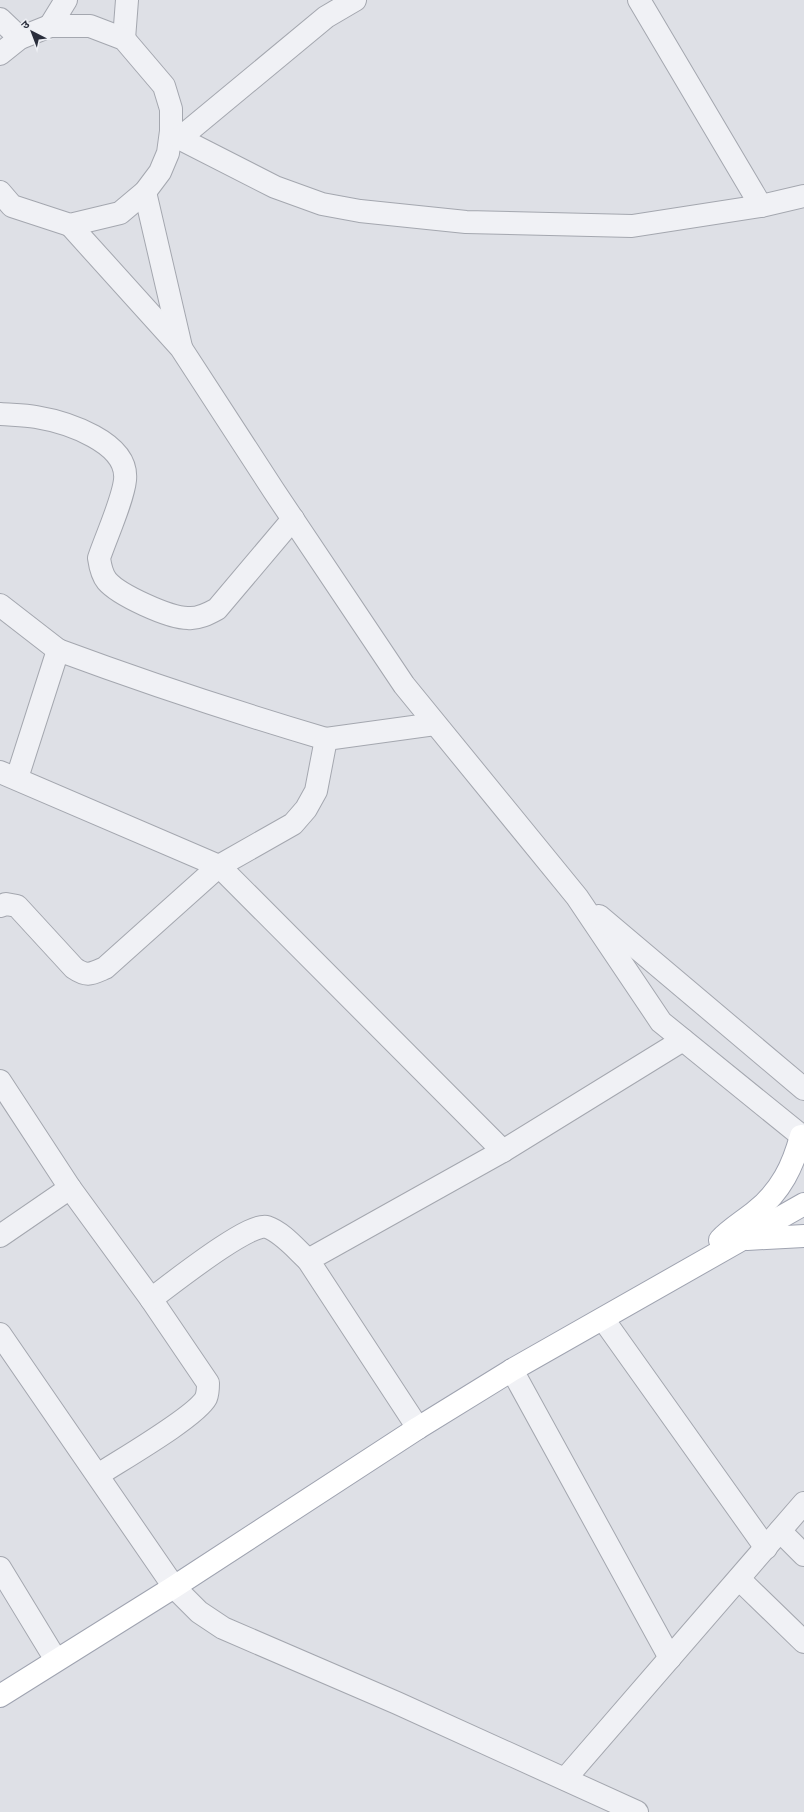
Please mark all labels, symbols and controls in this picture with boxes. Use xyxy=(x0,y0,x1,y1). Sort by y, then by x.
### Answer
north arrow xyxy=(12,12,52,52)
text: उ xyxy=(18,16,33,32)

